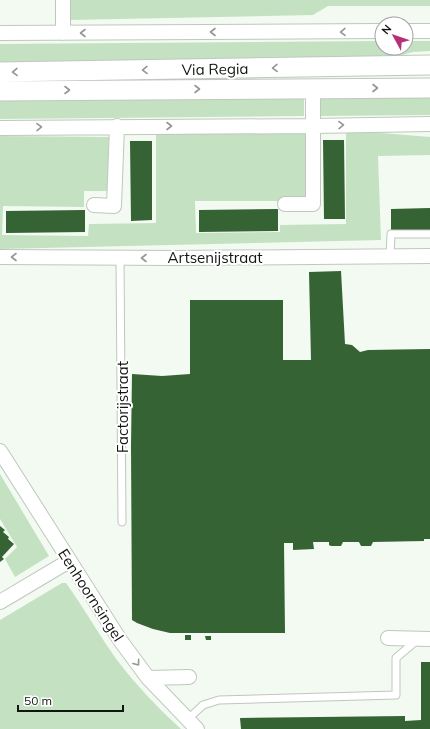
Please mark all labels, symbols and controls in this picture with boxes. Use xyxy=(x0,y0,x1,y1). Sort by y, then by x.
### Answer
north arrow xyxy=(374,16,414,56)
text: N xyxy=(378,22,394,37)
one-way arrow xyxy=(210,28,216,36)
one-way arrow xyxy=(340,28,346,36)
one-way arrow xyxy=(80,29,86,37)
street label: Via Regia xyxy=(181,59,249,79)
one-way arrow xyxy=(272,64,278,72)
one-way arrow xyxy=(142,66,148,74)
one-way arrow xyxy=(12,68,18,76)
one-way arrow xyxy=(372,84,378,92)
one-way arrow xyxy=(194,85,200,93)
one-way arrow xyxy=(64,86,70,94)
one-way arrow xyxy=(338,121,344,130)
one-way arrow xyxy=(166,122,172,130)
one-way arrow xyxy=(36,123,42,131)
street label: Artsenijstraat xyxy=(168,248,262,267)
one-way arrow xyxy=(11,253,17,261)
one-way arrow xyxy=(141,254,147,262)
street label: Factorijstraat xyxy=(113,361,132,453)
street label: Eenhoornsingel xyxy=(54,545,128,645)
one-way arrow xyxy=(132,659,139,666)
scale bar xyxy=(18,687,123,713)
text: 50 m xyxy=(24,693,52,708)

